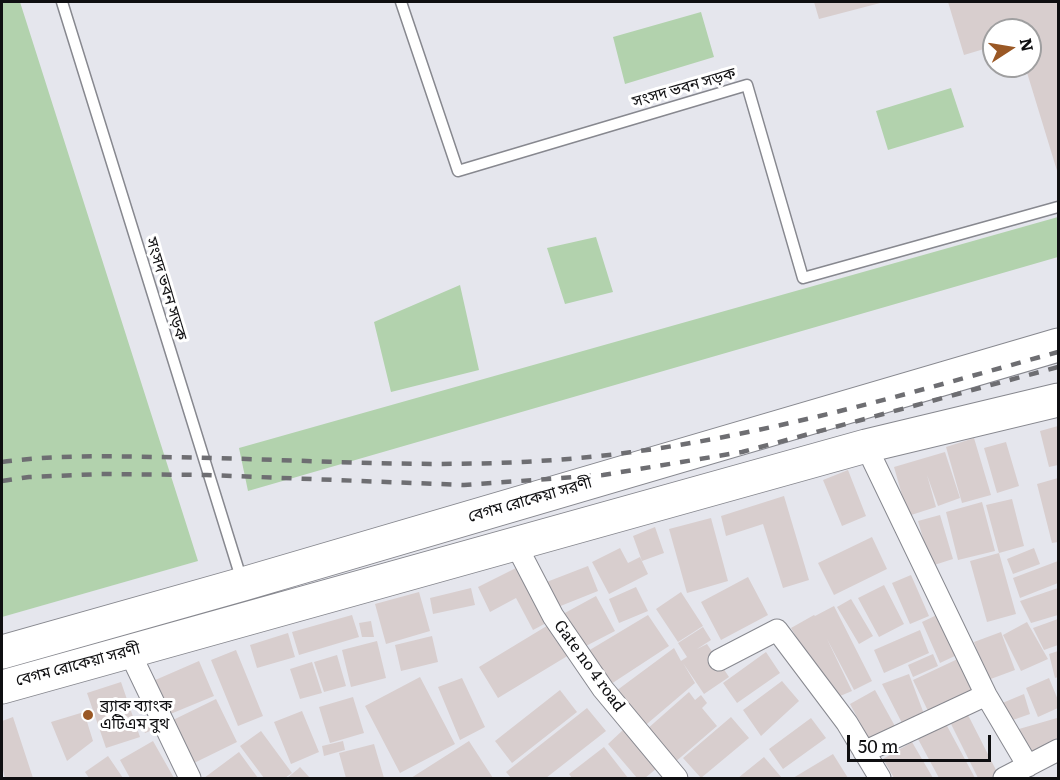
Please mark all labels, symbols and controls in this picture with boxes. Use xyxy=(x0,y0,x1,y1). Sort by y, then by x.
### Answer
north arrow xyxy=(982,18,1042,78)
text: N xyxy=(1015,36,1041,54)
street label: সংসদ ভবন সড়ক xyxy=(630,64,738,112)
street label: সংসদ ভবন সড়ক xyxy=(141,235,191,343)
street label: বেগম রোকেয়া সরণী xyxy=(466,473,594,527)
street label: Gate no 4 road xyxy=(549,617,629,715)
street label: বেগম রোকেয়া সরণী xyxy=(14,639,142,691)
place label: ব্র্যাক ব্যাংক এটিএম বুথ xyxy=(100,696,172,734)
marker: ব্র্যাক ব্যাংক এটিএম বুথ xyxy=(81,708,95,722)
scale bar xyxy=(850,723,994,761)
text: 50 m xyxy=(858,732,899,759)

